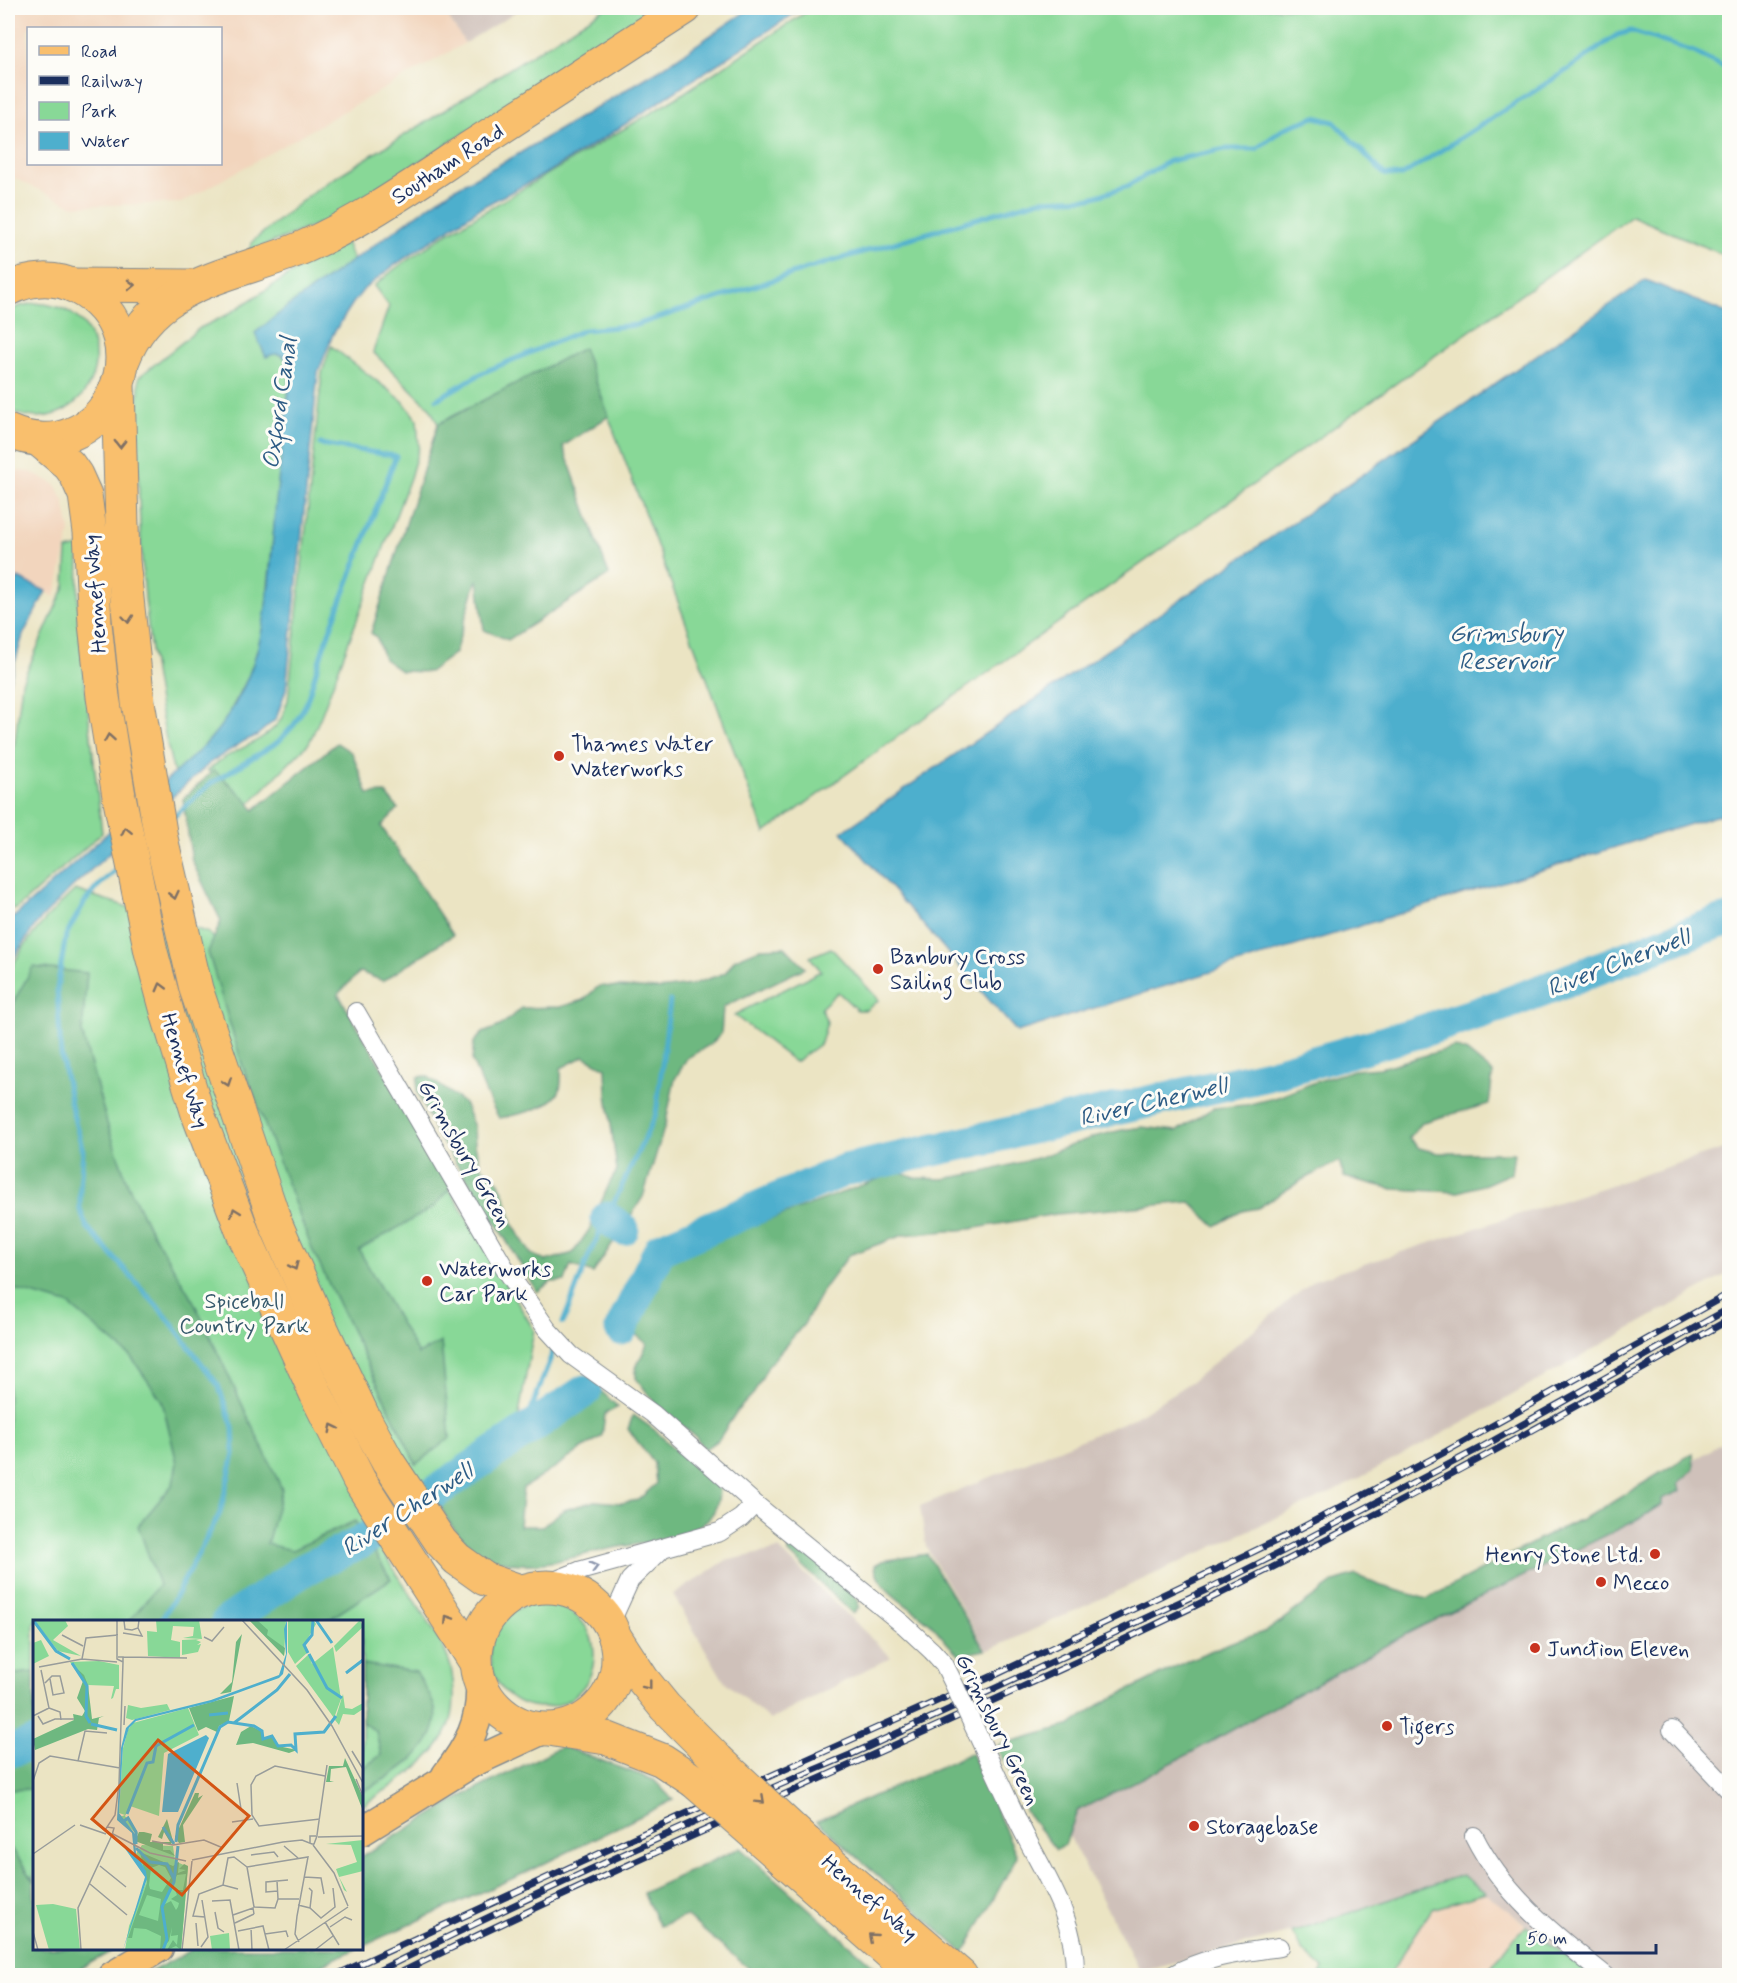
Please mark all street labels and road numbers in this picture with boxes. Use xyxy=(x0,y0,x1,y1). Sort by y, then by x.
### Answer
street label: Southam Road xyxy=(387,118,510,211)
street label: Hennef Way xyxy=(78,534,114,654)
street label: Hennef Way xyxy=(153,1010,215,1132)
street label: Grimsbury Green xyxy=(411,1075,518,1233)
street label: Grimsbury Green xyxy=(948,1649,1046,1810)
street label: Hennef Way xyxy=(815,1849,923,1948)

